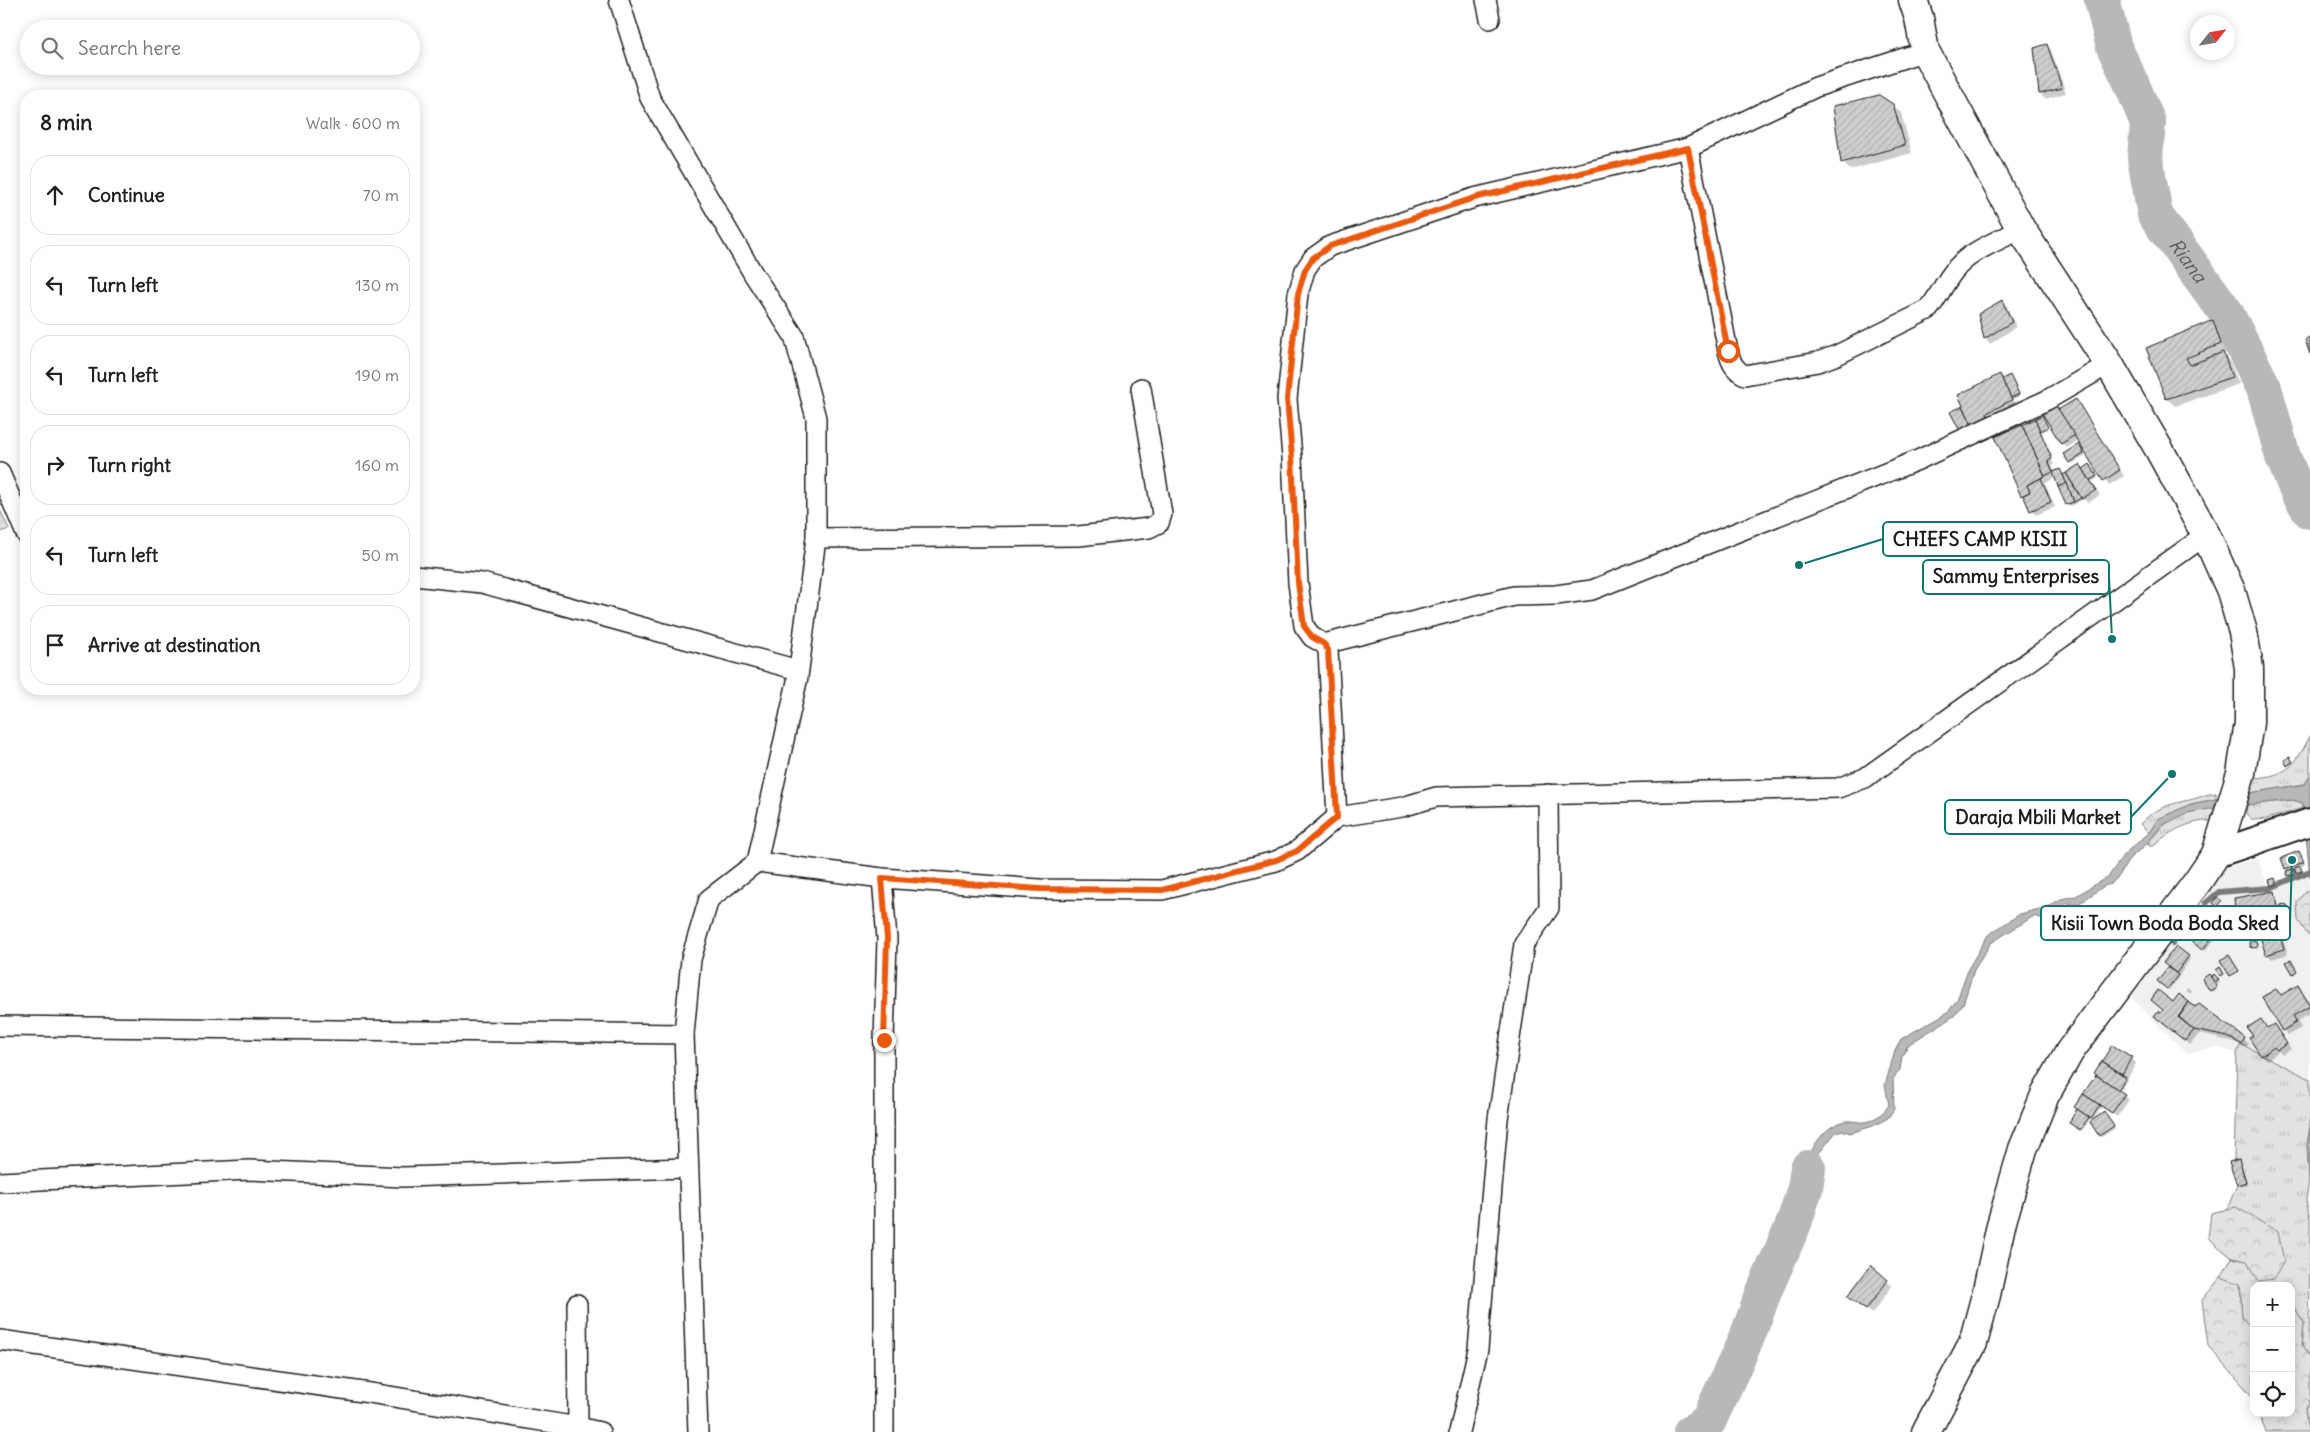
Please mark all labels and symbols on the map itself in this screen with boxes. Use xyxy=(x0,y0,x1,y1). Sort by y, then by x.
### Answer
north arrow xyxy=(2190,15,2235,60)
water label: Riana xyxy=(2164,234,2213,288)
route start xyxy=(1717,340,1740,363)
callout: CHIEFS CAMP KISII xyxy=(1883,522,2077,556)
text: CHIEFS CAMP KISII xyxy=(1893,527,2067,551)
callout: Sammy Enterprises xyxy=(1923,560,2109,594)
text: Sammy Enterprises xyxy=(1933,564,2100,588)
callout: Daraja Mbili Market xyxy=(1945,800,2131,834)
text: Daraja Mbili Market xyxy=(1955,805,2121,829)
callout: Kisii Town Boda Boda Sked xyxy=(2041,906,2290,940)
text: Kisii Town Boda Boda Sked xyxy=(2051,911,2279,935)
route end xyxy=(873,1029,896,1052)

